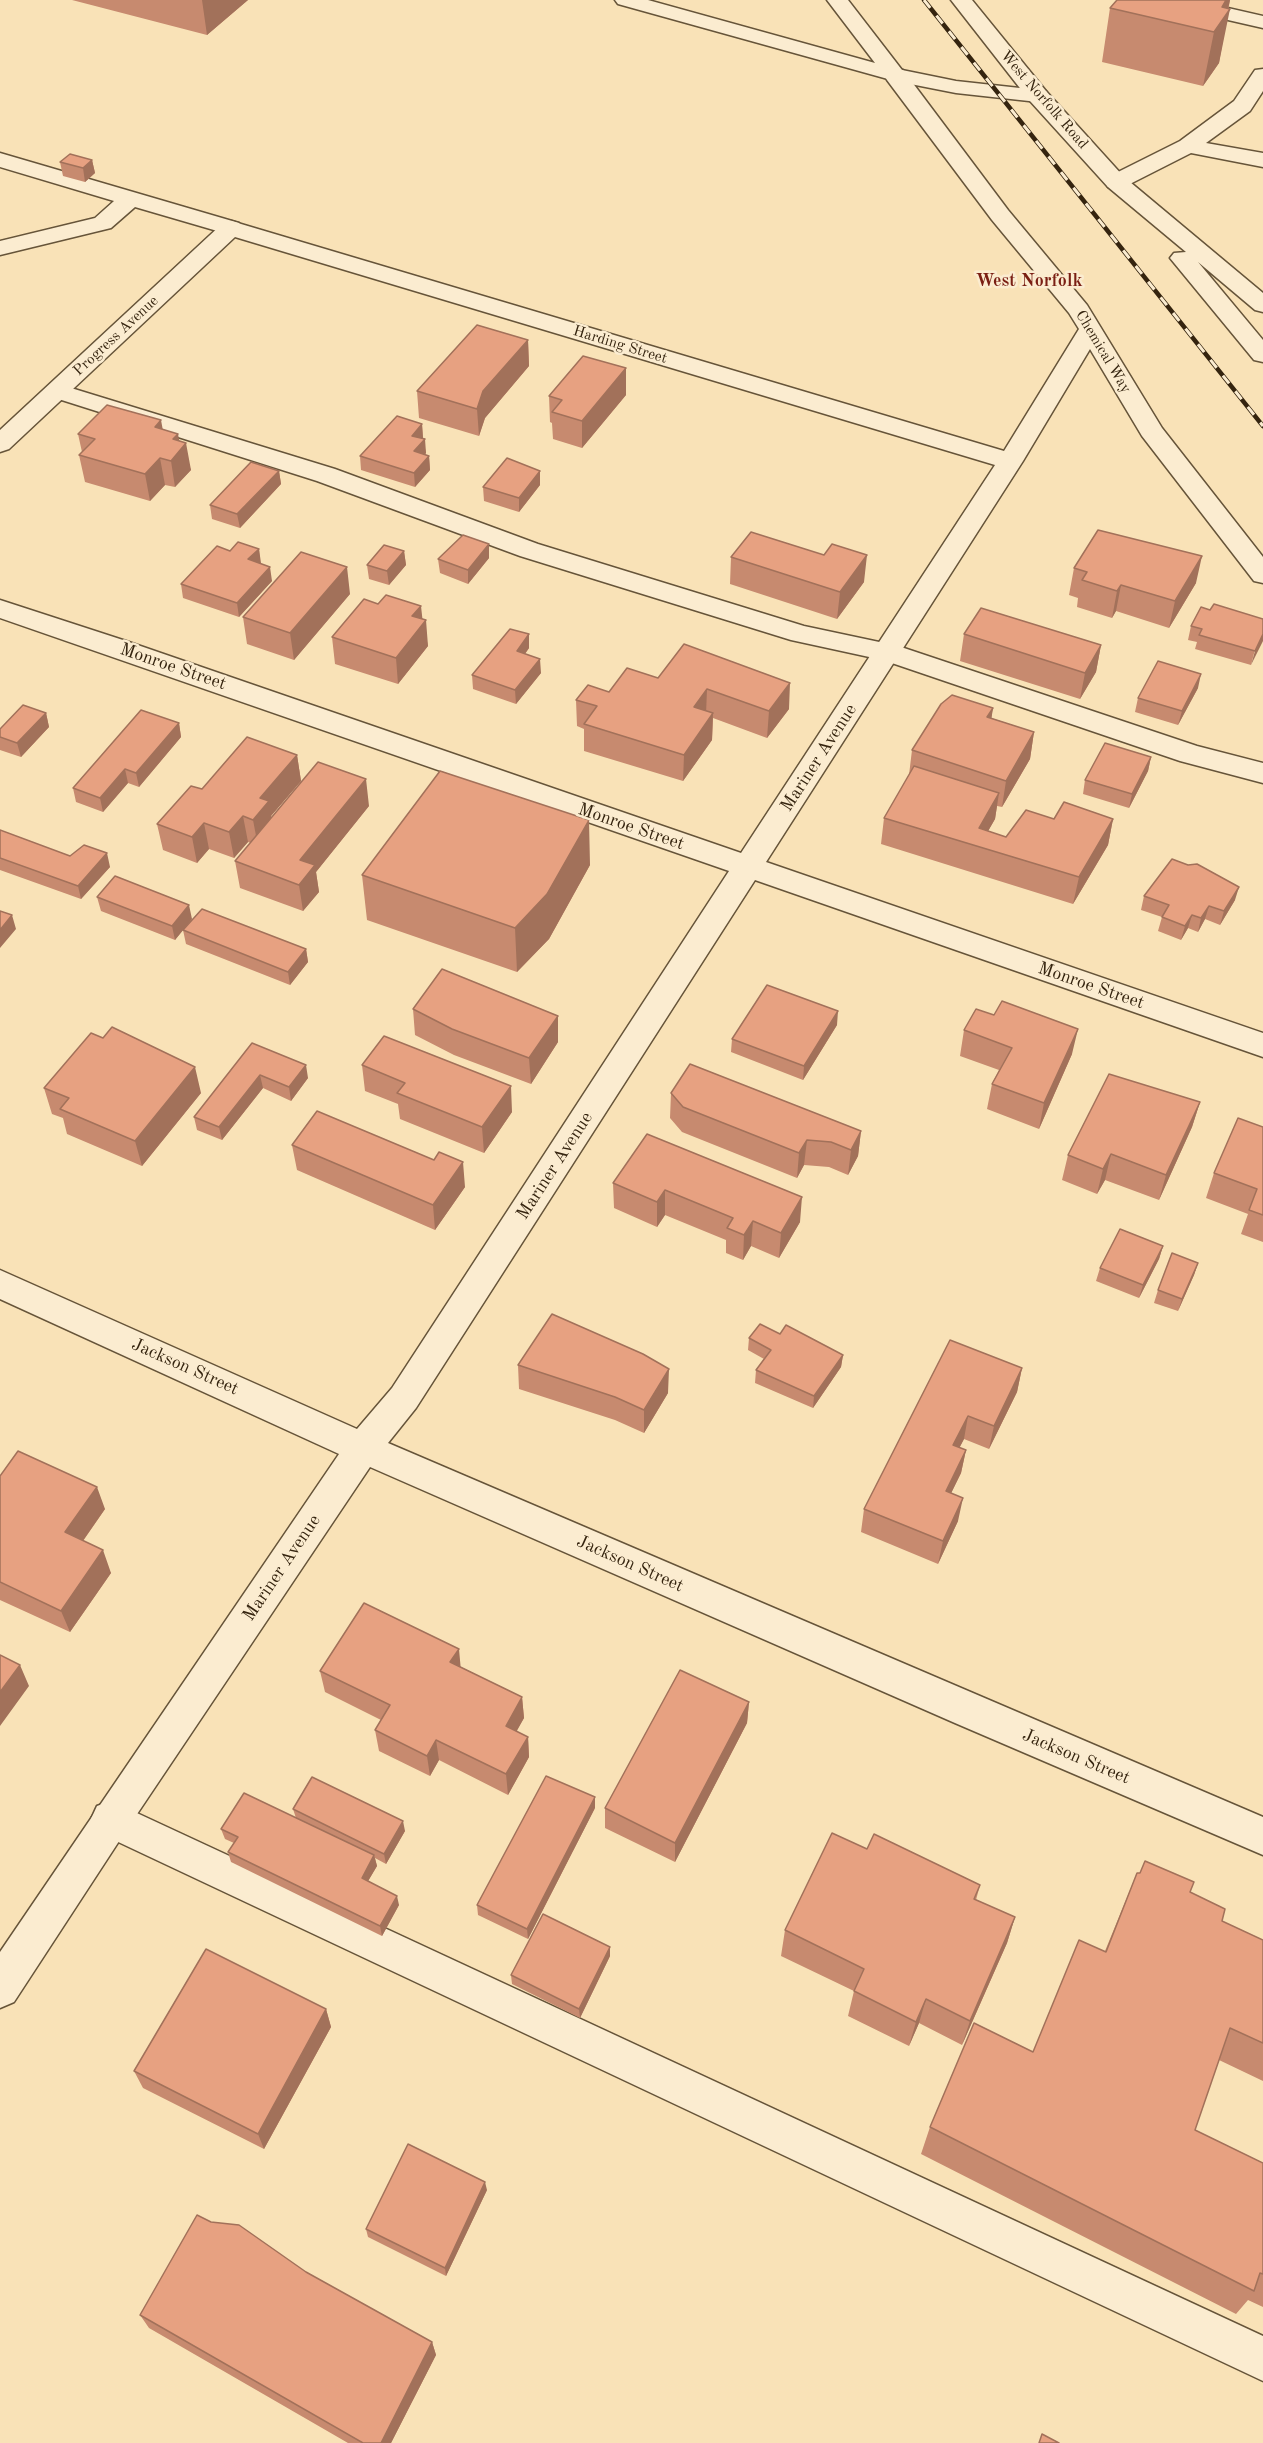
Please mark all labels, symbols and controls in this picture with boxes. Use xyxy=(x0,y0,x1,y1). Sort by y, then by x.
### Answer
street label: West Norfolk Road xyxy=(996,47,1092,153)
district label: West Norfolk xyxy=(975,270,1083,292)
street label: Progress Avenue xyxy=(70,292,162,380)
street label: Chemical Way xyxy=(1071,307,1135,397)
street label: Harding Street xyxy=(571,322,669,368)
street label: Monroe Street xyxy=(117,639,229,695)
street label: Mariner Avenue xyxy=(776,700,862,816)
street label: Monroe Street xyxy=(575,799,687,855)
street label: Monroe Street xyxy=(1035,958,1147,1014)
street label: Mariner Avenue xyxy=(512,1108,598,1224)
street label: Jackson Street xyxy=(128,1334,242,1400)
street label: Mariner Avenue xyxy=(238,1511,326,1625)
street label: Jackson Street xyxy=(573,1531,687,1597)
street label: Jackson Street xyxy=(1019,1725,1133,1789)

